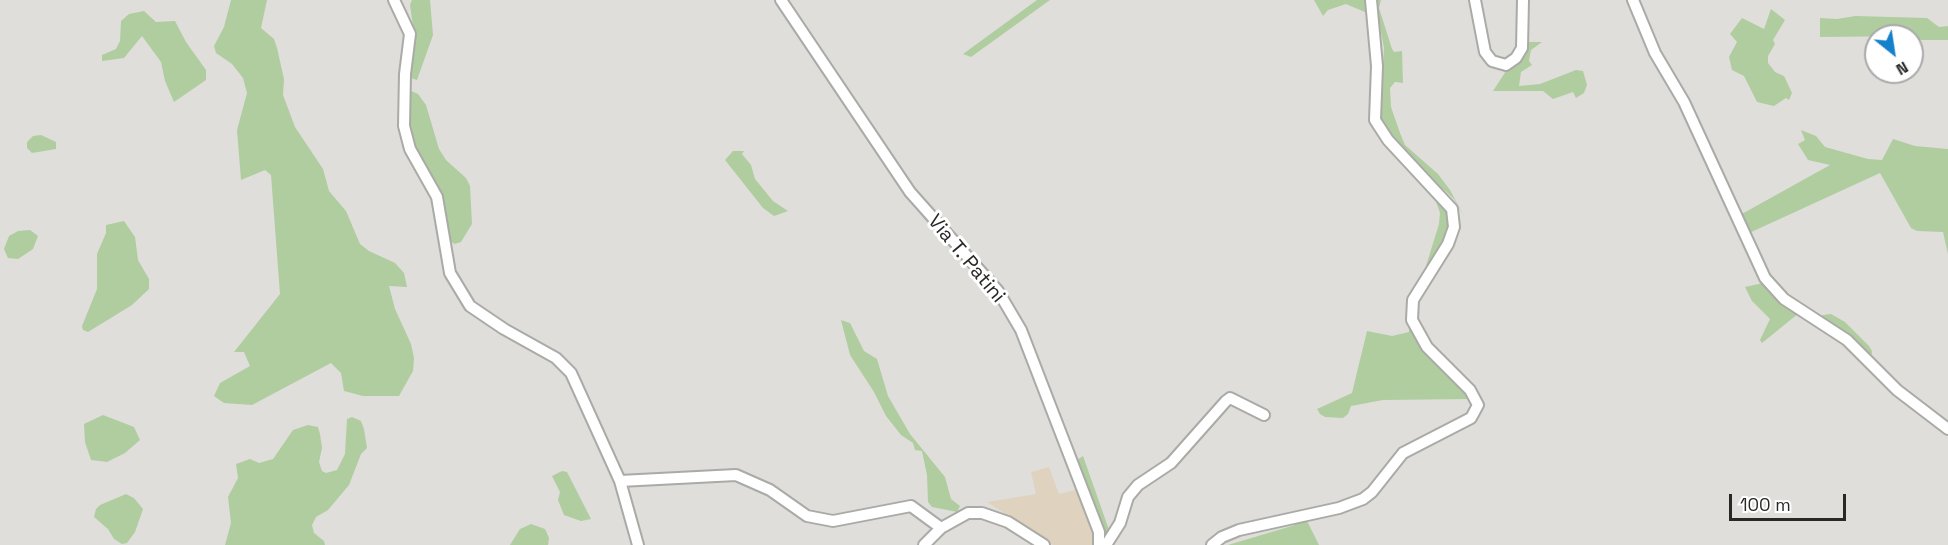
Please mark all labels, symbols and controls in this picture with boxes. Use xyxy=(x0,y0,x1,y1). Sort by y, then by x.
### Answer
north arrow xyxy=(1864,24,1924,84)
text: N xyxy=(1892,57,1912,80)
street label: Via T. Patini xyxy=(922,210,1010,308)
scale bar xyxy=(1732,482,1849,520)
text: 100 m xyxy=(1740,493,1791,516)

